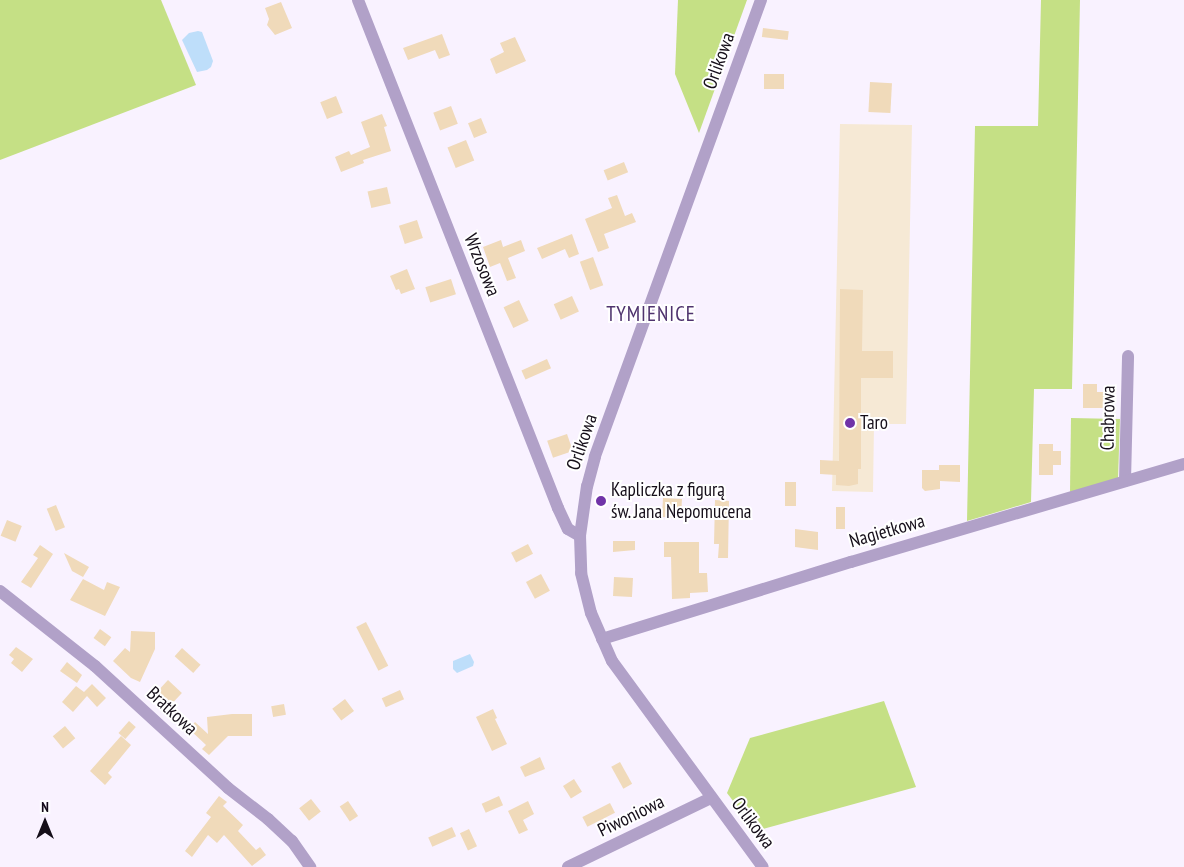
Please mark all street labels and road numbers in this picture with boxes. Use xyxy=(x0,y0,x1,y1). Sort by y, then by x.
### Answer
street label: Orlikowa xyxy=(698,30,740,92)
street label: Wrzosowa xyxy=(459,230,505,300)
street label: Chabrowa xyxy=(1096,385,1120,451)
street label: Orlikowa xyxy=(562,411,602,473)
street label: Nagietkowa xyxy=(847,509,927,553)
street label: Bratkowa xyxy=(142,682,202,740)
street label: Piwoniowa xyxy=(594,790,668,842)
street label: Orlikowa xyxy=(726,793,780,853)

